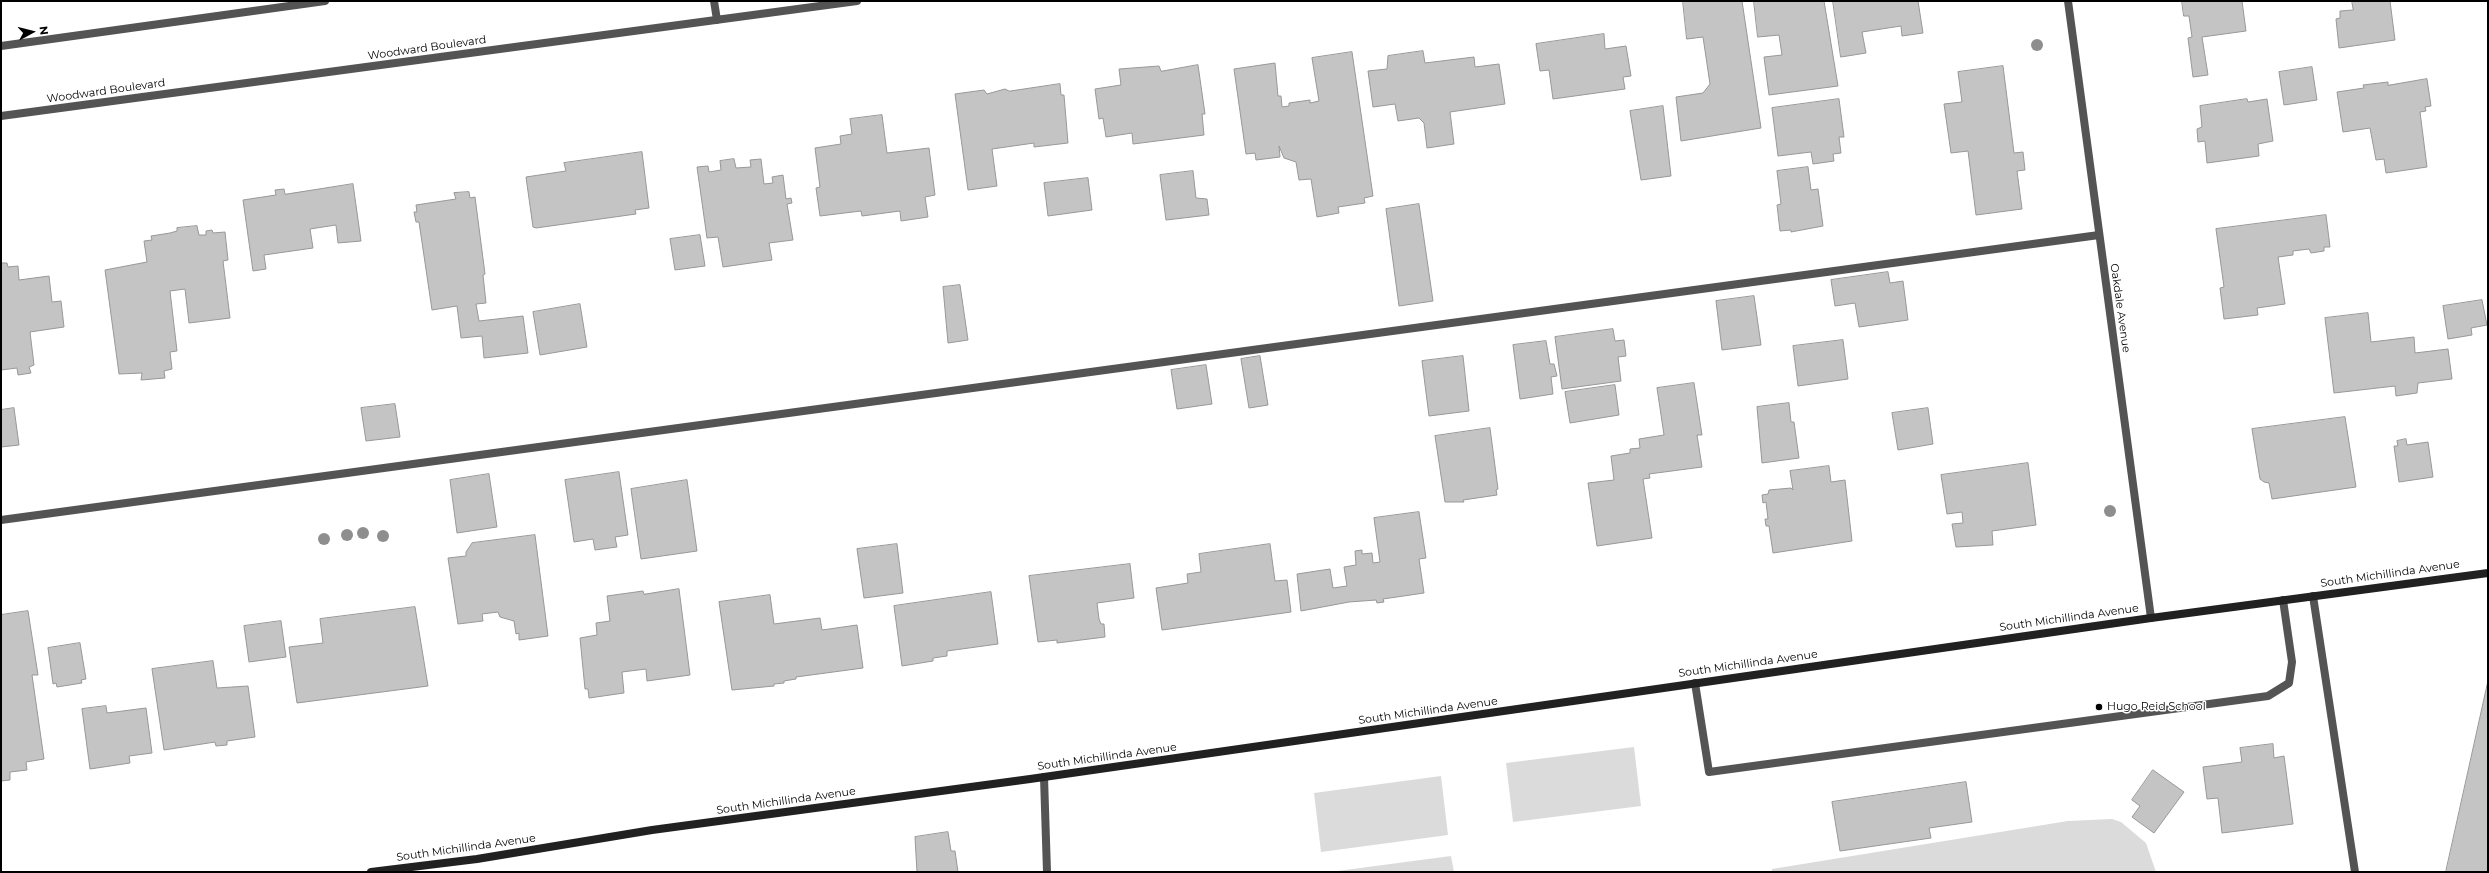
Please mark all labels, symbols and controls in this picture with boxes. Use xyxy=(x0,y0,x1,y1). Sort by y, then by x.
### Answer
north arrow xyxy=(12,12,52,52)
text: N xyxy=(36,25,51,36)
street label: Woodward Boulevard xyxy=(367,33,487,63)
street label: Woodward Boulevard xyxy=(46,76,166,106)
street label: Oakdale Avenue xyxy=(2107,263,2133,353)
street label: South Michillinda Avenue xyxy=(2320,558,2460,590)
street label: South Michillinda Avenue xyxy=(1999,602,2139,634)
street label: South Michillinda Avenue xyxy=(1678,648,1818,680)
street label: South Michillinda Avenue xyxy=(1358,695,1498,727)
place label: Hugo Reid School xyxy=(2107,700,2206,714)
marker: Hugo Reid School xyxy=(2094,702,2104,712)
street label: South Michillinda Avenue xyxy=(1037,741,1177,773)
street label: South Michillinda Avenue xyxy=(716,785,856,817)
street label: South Michillinda Avenue xyxy=(396,832,536,864)

